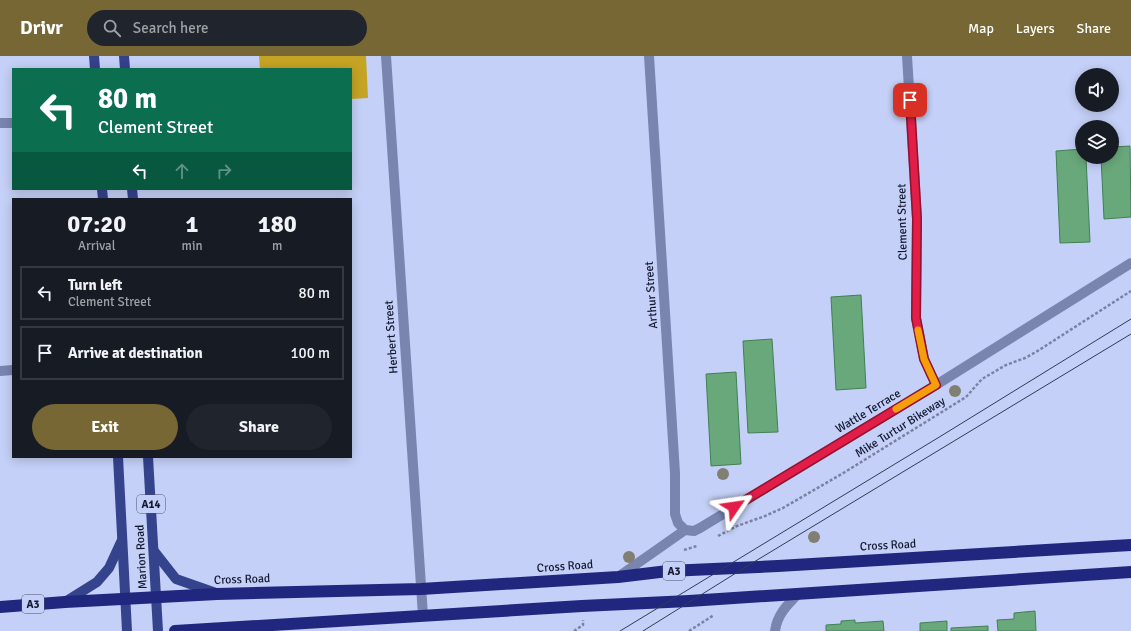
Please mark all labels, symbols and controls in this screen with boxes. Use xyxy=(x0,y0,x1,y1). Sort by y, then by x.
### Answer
search box xyxy=(87,10,367,46)
text: Drivr xyxy=(20,16,63,40)
icon: search xyxy=(101,17,123,39)
text: Search here xyxy=(133,19,208,37)
text: Map xyxy=(968,20,994,37)
text: Layers xyxy=(1016,20,1055,37)
text: Share xyxy=(1077,20,1111,37)
map controls xyxy=(1075,68,1119,164)
button: sound xyxy=(1075,68,1119,112)
text: 80 m xyxy=(98,82,157,116)
pin xyxy=(893,83,927,117)
icon: left xyxy=(32,84,84,136)
icon: arrive xyxy=(899,89,921,111)
text: Clement Street xyxy=(98,116,213,138)
button: layers xyxy=(1075,120,1119,164)
icon: left xyxy=(129,160,151,182)
icon: ahead xyxy=(171,160,193,182)
icon: right xyxy=(213,160,235,182)
street label: Clement Street xyxy=(894,183,911,261)
text: 07:20 xyxy=(67,209,126,239)
text: 1 xyxy=(186,209,198,239)
text: 180 xyxy=(258,209,297,239)
text: Arrival xyxy=(78,238,115,254)
text: min xyxy=(182,238,203,254)
text: m xyxy=(272,238,282,254)
street label: Arthur Street xyxy=(642,261,661,329)
text: Turn left xyxy=(68,276,122,294)
icon: left xyxy=(34,282,56,304)
text: 80 m xyxy=(299,284,330,302)
text: Clement Street xyxy=(68,294,151,310)
street label: Herbert Street xyxy=(381,300,402,374)
icon: arrive xyxy=(34,342,56,364)
text: Arrive at destination xyxy=(68,344,203,362)
text: 100 m xyxy=(290,344,330,362)
street label: Wattle Terrace xyxy=(833,386,904,437)
street label: Mike Turtur Bikeway xyxy=(852,393,948,461)
button: Exit xyxy=(32,404,178,450)
button: Share xyxy=(186,404,332,450)
position arrow xyxy=(713,486,755,528)
road number: A14 xyxy=(137,495,165,513)
street label: Marion Road xyxy=(132,524,151,590)
street label: Cross Road xyxy=(859,537,917,554)
street label: Cross Road xyxy=(536,557,594,576)
road number: A3 xyxy=(663,562,685,580)
street label: Cross Road xyxy=(214,571,271,588)
road number: A3 xyxy=(22,595,44,613)

